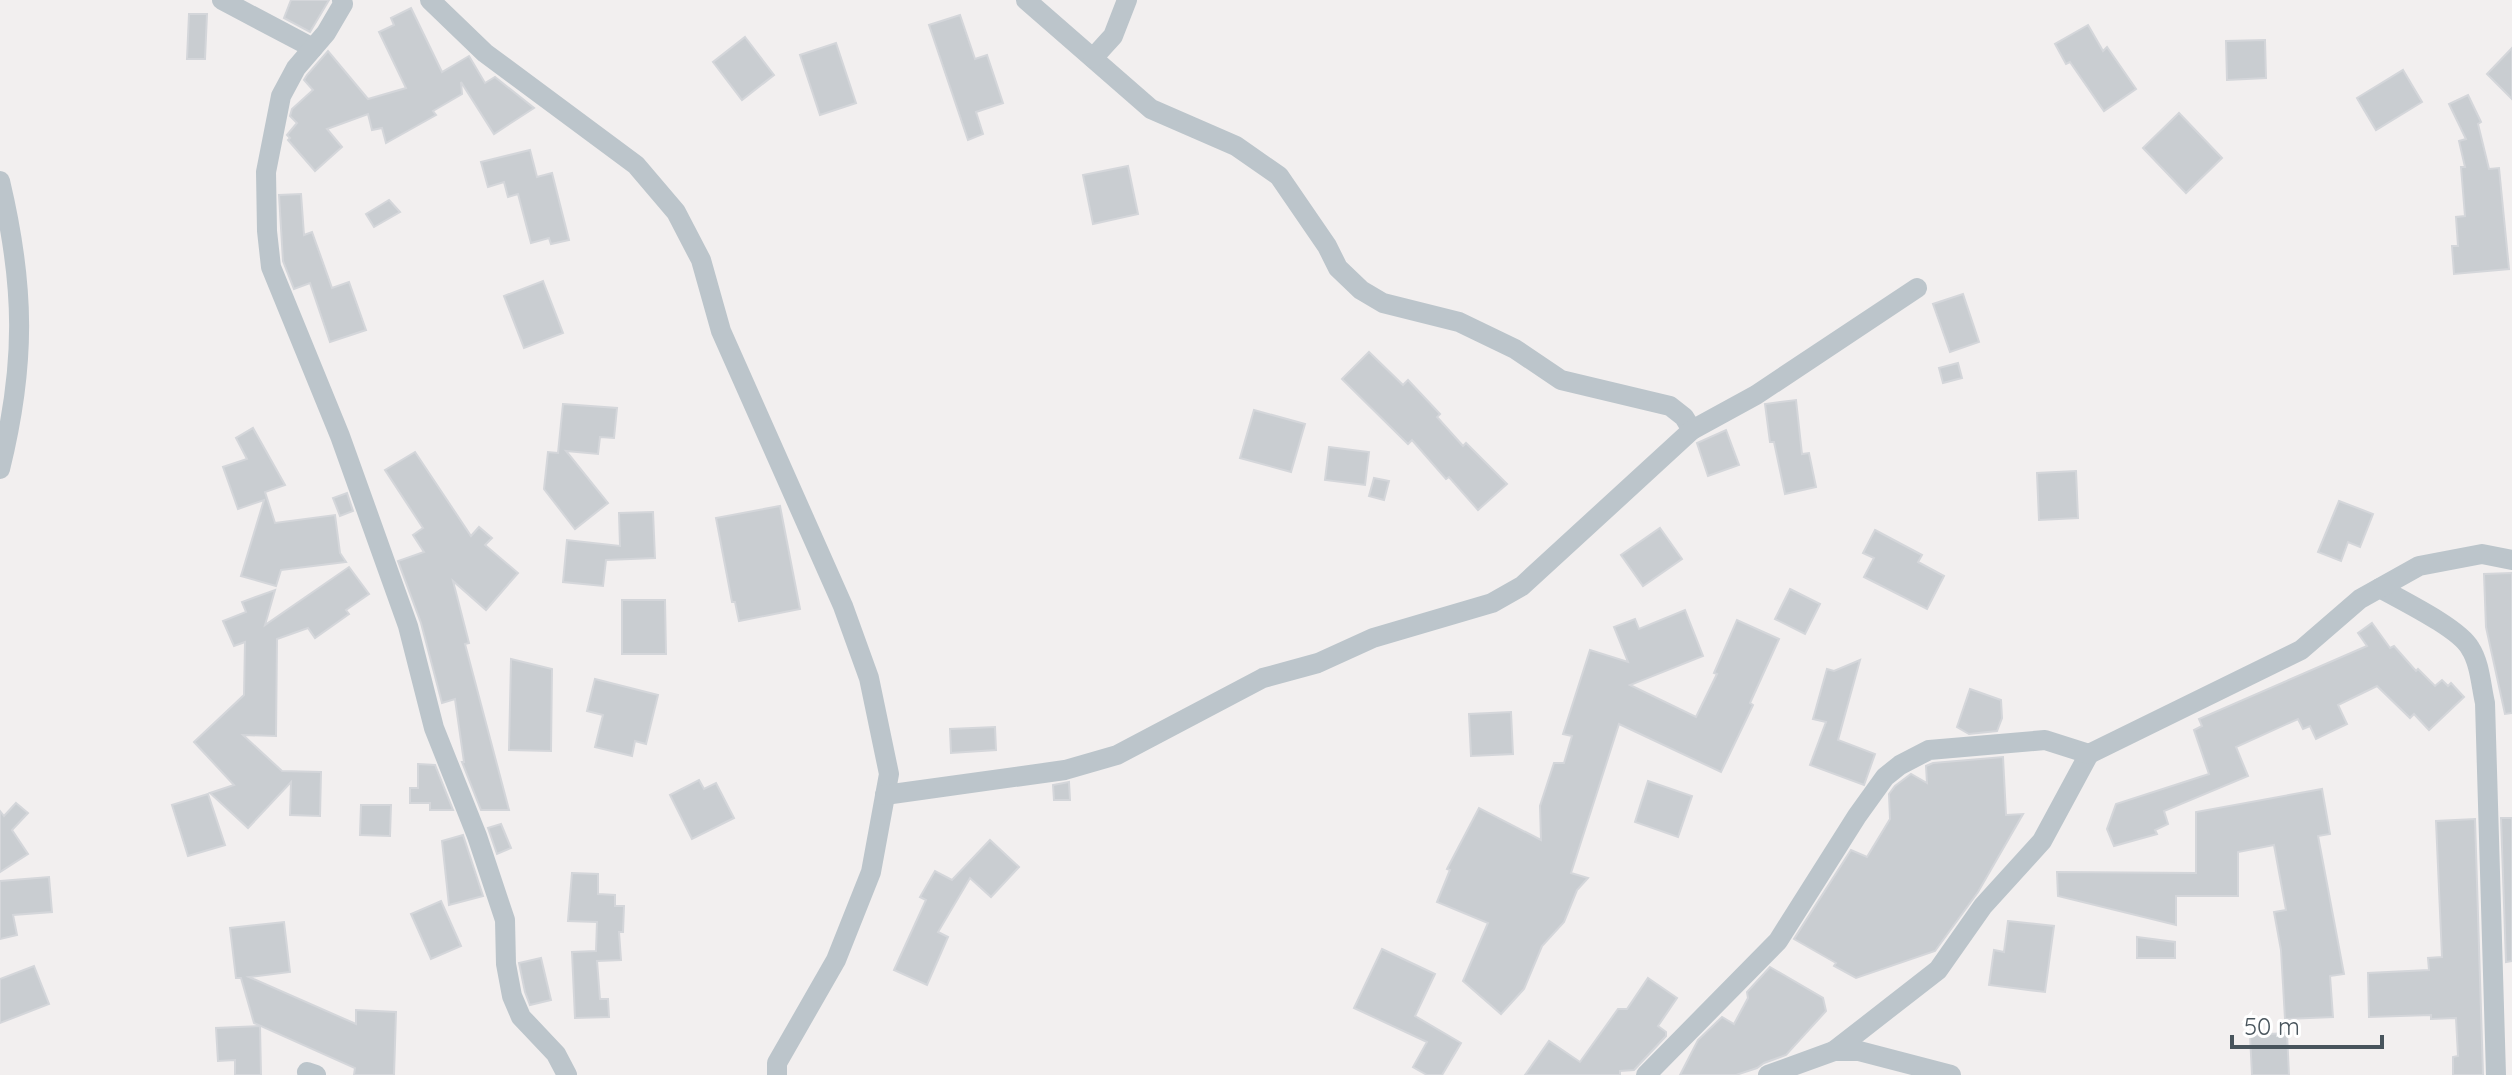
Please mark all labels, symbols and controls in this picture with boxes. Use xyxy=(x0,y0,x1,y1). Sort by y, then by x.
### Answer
scale bar xyxy=(2232,999,2382,1049)
text: 50 m xyxy=(2244,1011,2300,1041)

